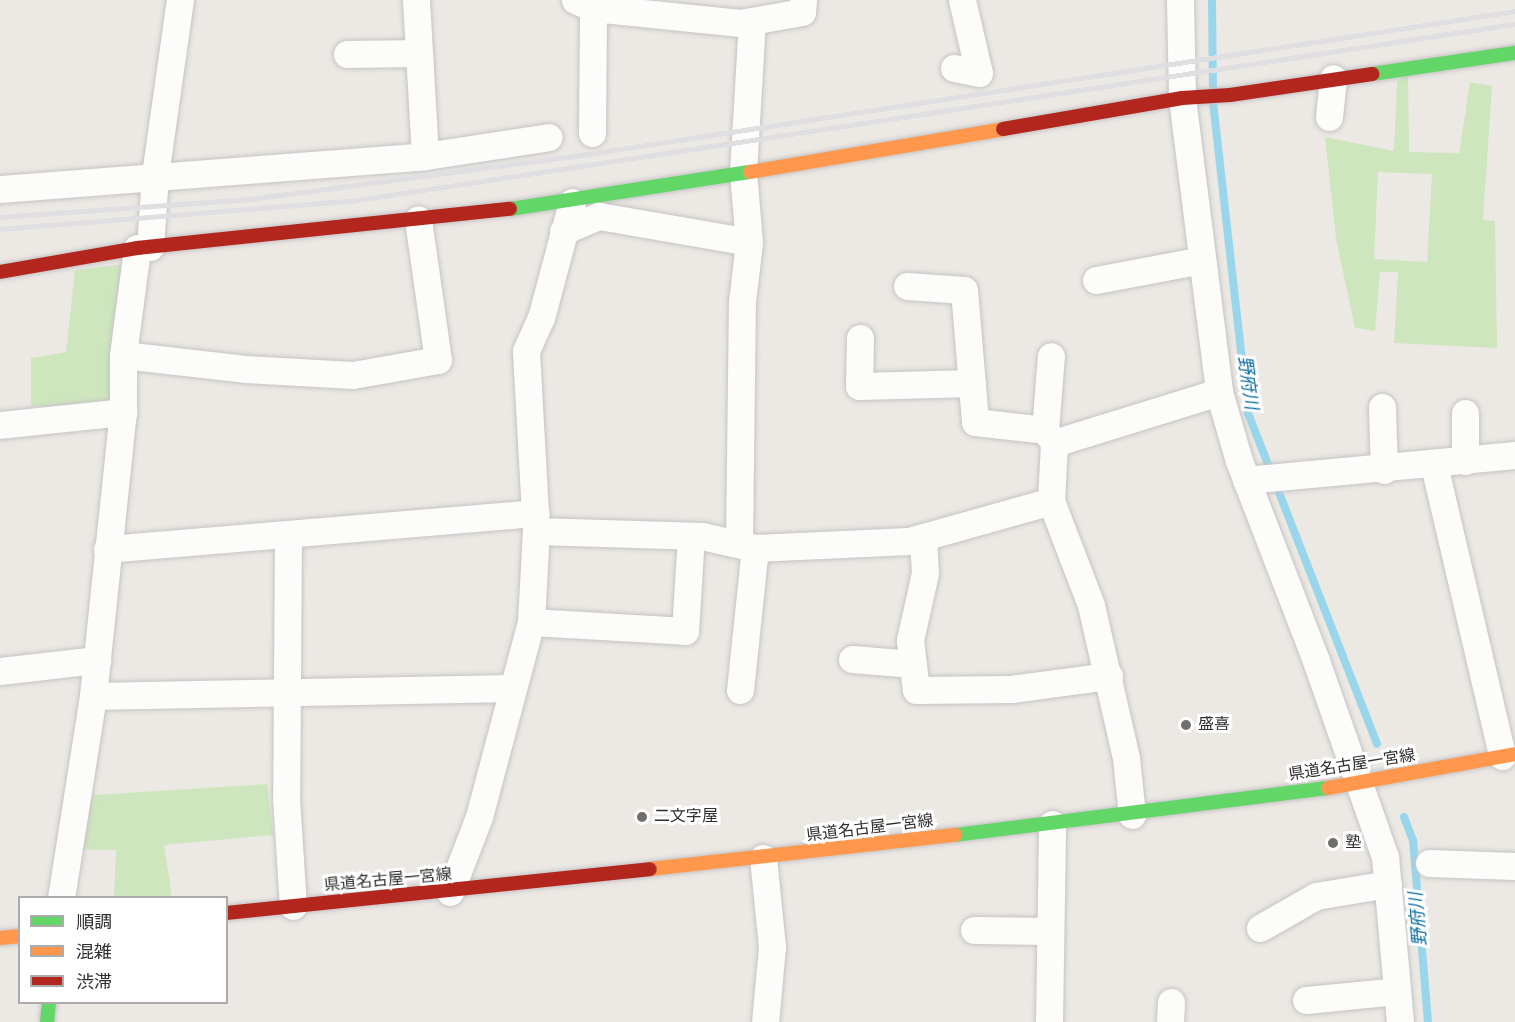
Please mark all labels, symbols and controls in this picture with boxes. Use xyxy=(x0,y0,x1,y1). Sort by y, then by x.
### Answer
water label: 野府川 xyxy=(1232,355,1260,411)
place label: 盛喜 xyxy=(1198,715,1230,735)
marker: 盛喜 xyxy=(1179,718,1193,732)
street label: 県道名古屋一宮線 xyxy=(1287,747,1417,785)
place label: 二文字屋 xyxy=(654,807,718,827)
marker: 二文字屋 xyxy=(635,810,649,824)
street label: 県道名古屋一宮線 xyxy=(805,812,935,846)
place label: 塾 xyxy=(1345,833,1361,853)
marker: 塾 xyxy=(1326,836,1340,850)
street label: 県道名古屋一宮線 xyxy=(323,866,453,896)
water label: 野府川 xyxy=(1407,891,1433,947)
legend xyxy=(18,896,228,1004)
text: 順調 xyxy=(76,912,112,935)
text: 混雑 xyxy=(76,942,112,965)
text: 渋滞 xyxy=(76,972,112,995)

